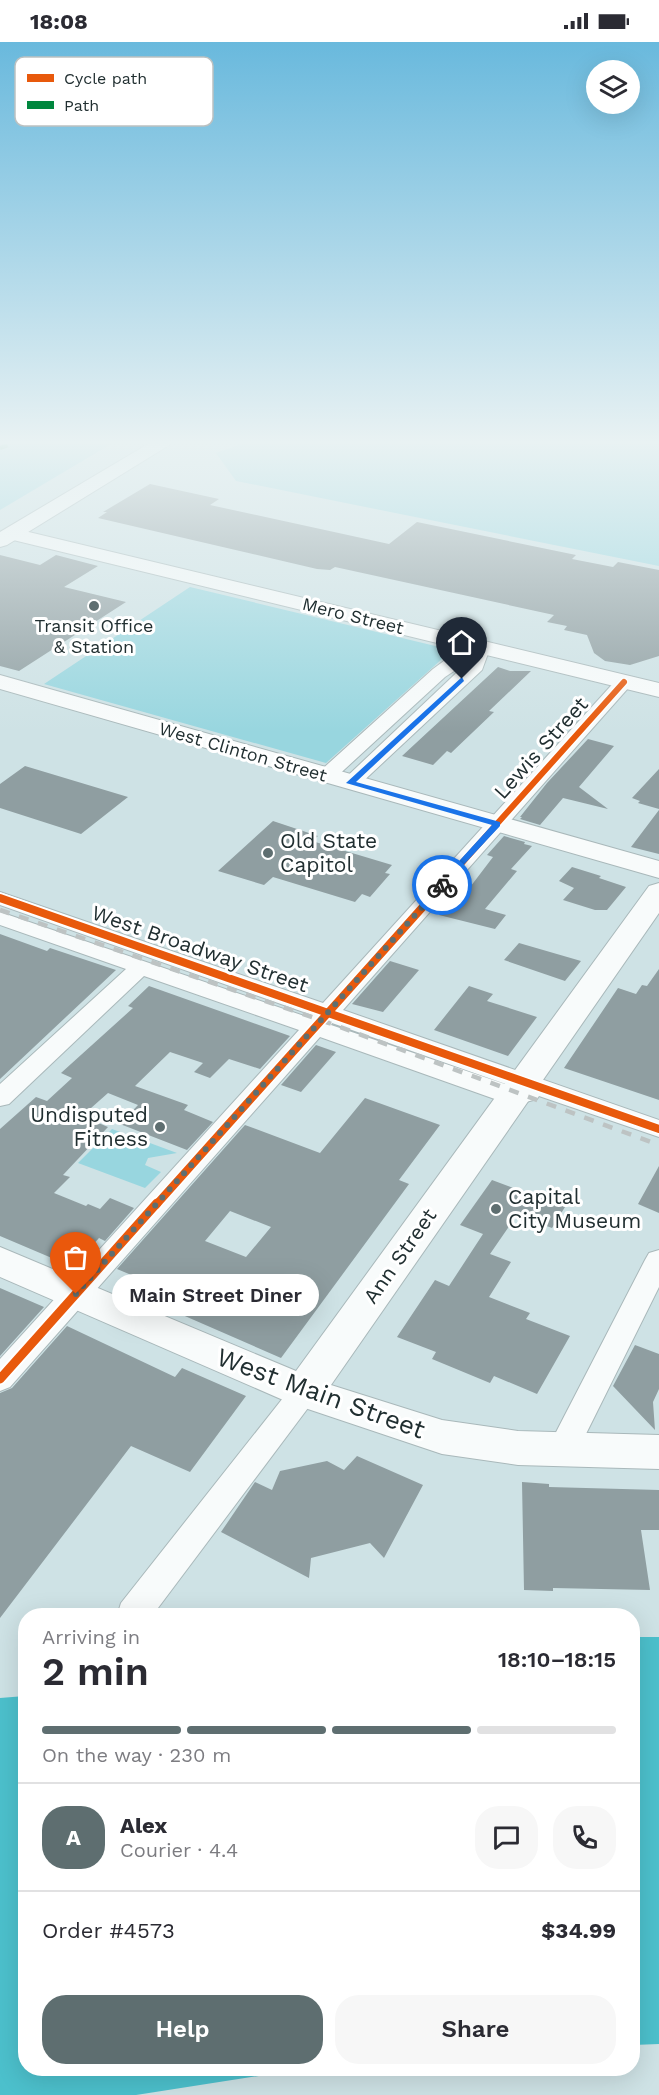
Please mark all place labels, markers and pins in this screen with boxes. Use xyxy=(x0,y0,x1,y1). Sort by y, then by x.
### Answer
marker: Transit Office & Station xyxy=(87,599,101,613)
place label: Transit Office & Station xyxy=(35,615,153,657)
pin xyxy=(436,617,487,679)
place label: Old State Capitol xyxy=(280,828,377,877)
marker: Old State Capitol xyxy=(261,846,275,860)
place label: Undisputed Fitness xyxy=(30,1102,148,1151)
marker: Undisputed Fitness xyxy=(153,1120,167,1134)
place label: Capital City Museum xyxy=(508,1184,641,1233)
marker: Capital City Museum xyxy=(489,1202,503,1216)
pin xyxy=(50,1232,101,1294)
callout: Main Street Diner xyxy=(112,1273,319,1315)

